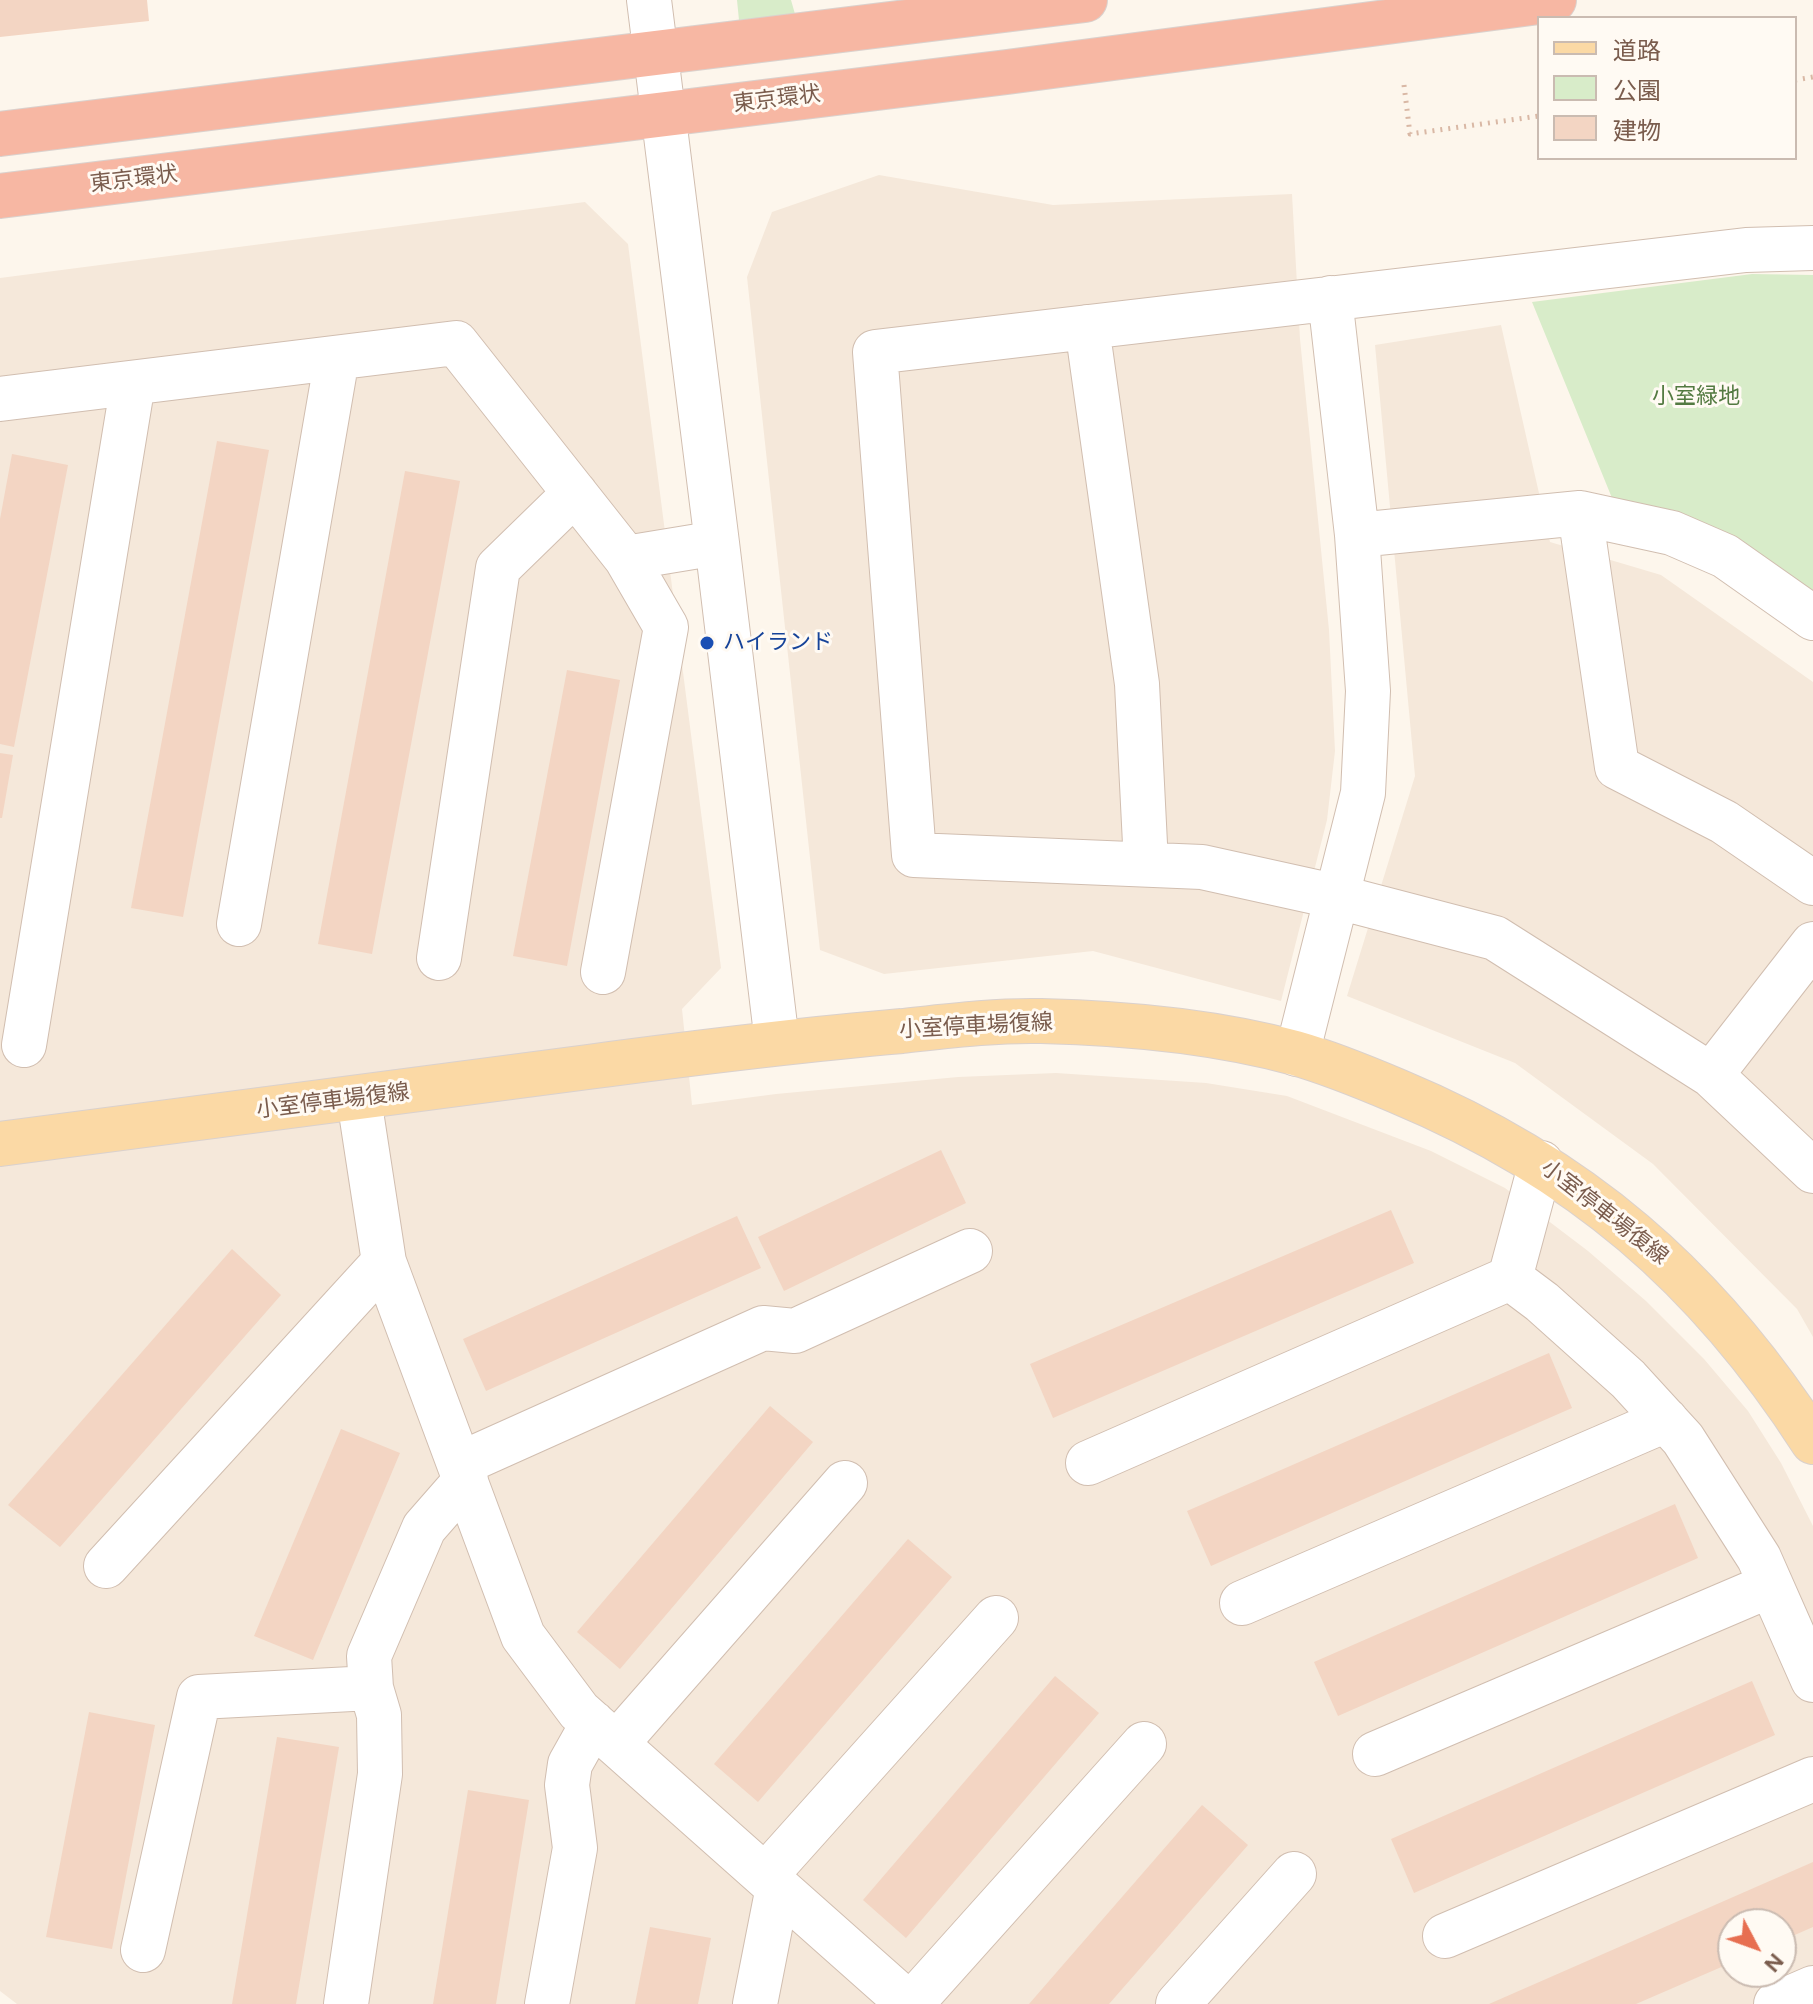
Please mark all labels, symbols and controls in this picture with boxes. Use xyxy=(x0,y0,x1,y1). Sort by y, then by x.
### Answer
legend xyxy=(1537,16,1797,160)
text: 道路 xyxy=(1613,35,1661,66)
text: 公園 xyxy=(1613,75,1661,106)
street label: 東京環状 xyxy=(732,82,822,118)
text: 建物 xyxy=(1613,115,1661,146)
street label: 東京環状 xyxy=(89,162,179,198)
park label: 小室緑地 xyxy=(1652,384,1740,410)
place label: ハイランド xyxy=(723,630,833,656)
marker: ハイランド xyxy=(698,634,716,652)
street label: 小室停車場復線 xyxy=(898,1010,1054,1044)
street label: 小室停車場復線 xyxy=(255,1080,411,1124)
street label: 小室停車場復線 xyxy=(1535,1155,1673,1271)
north arrow xyxy=(1717,1908,1797,1988)
text: N xyxy=(1758,1947,1790,1978)

